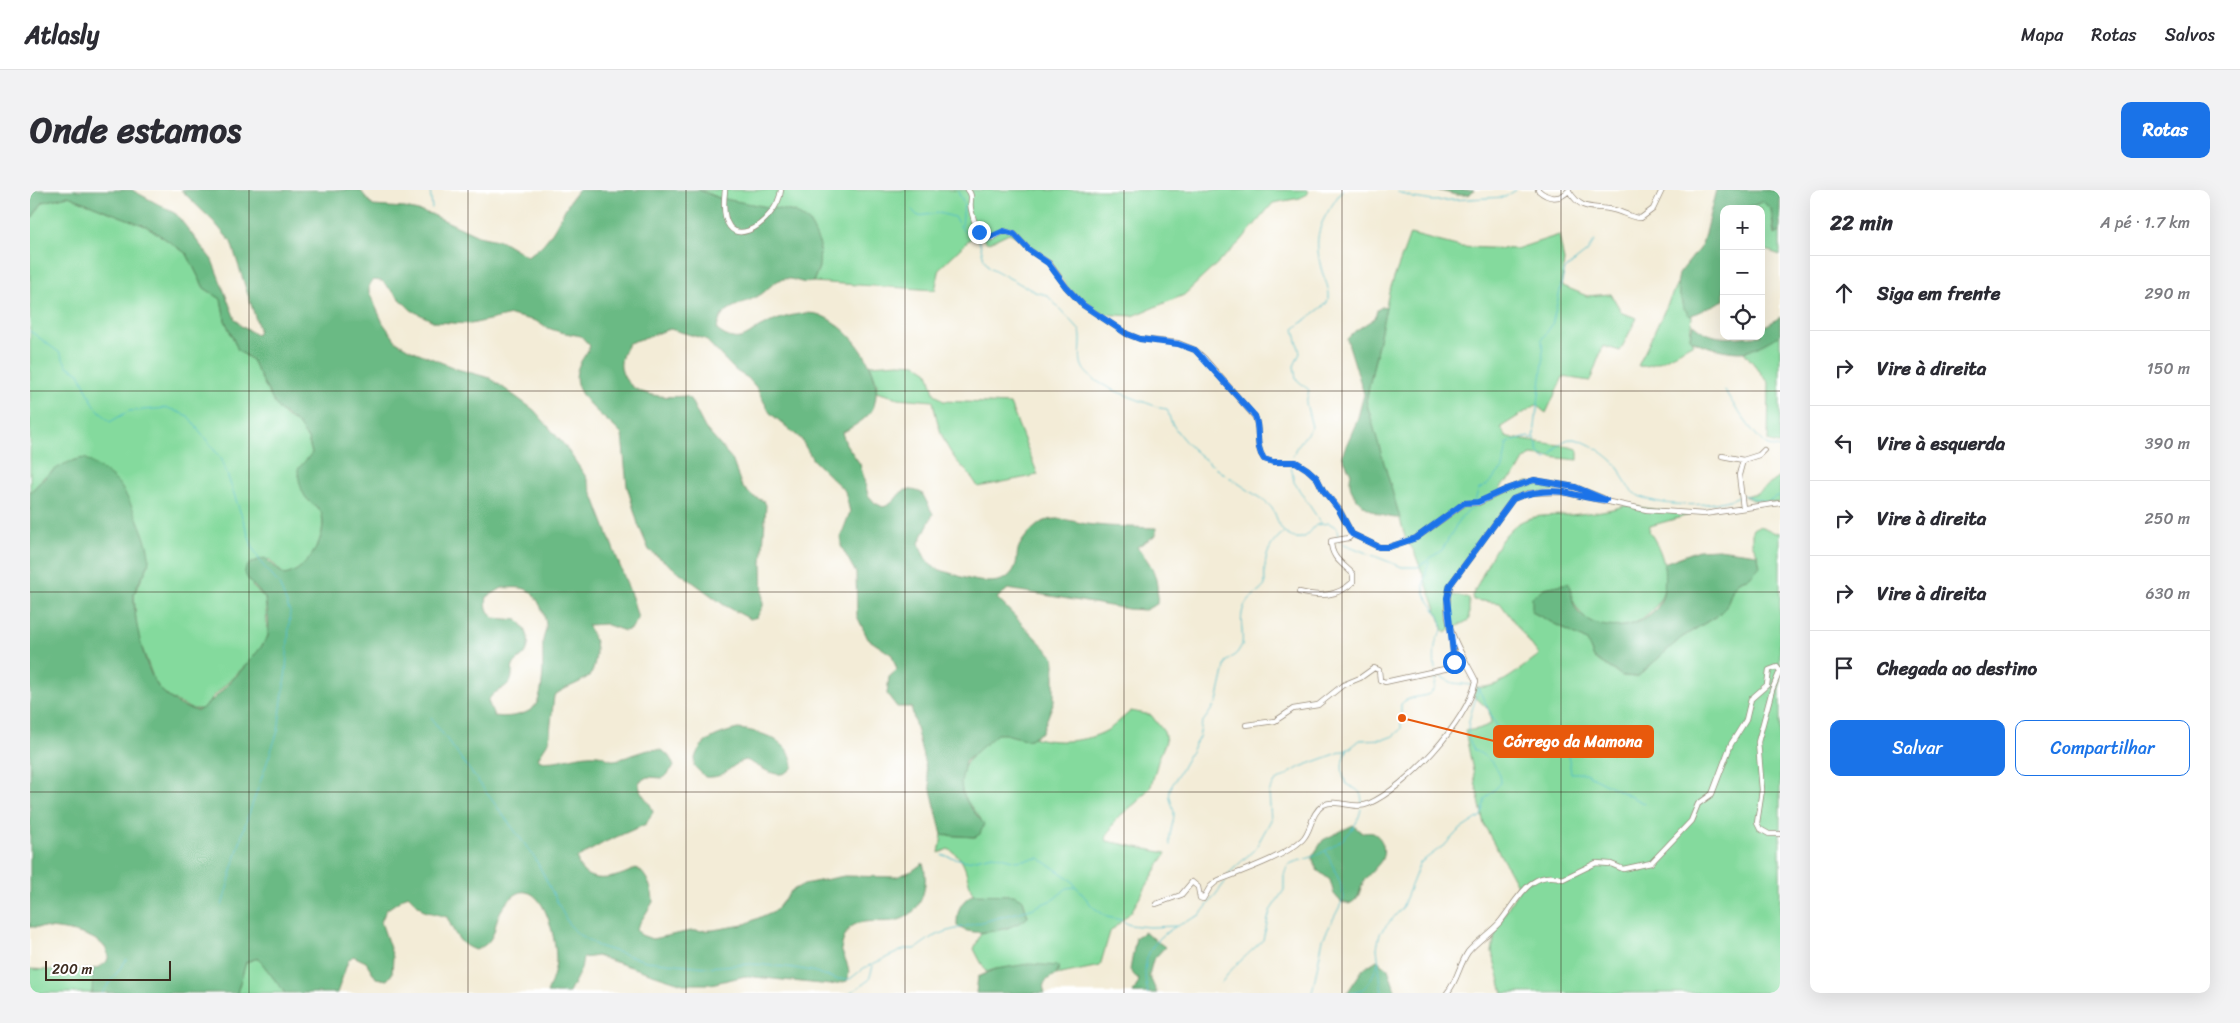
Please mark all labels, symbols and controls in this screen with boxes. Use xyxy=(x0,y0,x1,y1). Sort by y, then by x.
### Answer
text: Atlasly xyxy=(25,14,99,56)
text: Mapa xyxy=(2021,19,2063,51)
text: Rotas xyxy=(2091,19,2137,51)
text: Salvos xyxy=(2165,19,2215,51)
text: Onde estamos xyxy=(30,99,241,161)
button: Rotas xyxy=(2121,102,2210,158)
text: 22 min xyxy=(1830,204,1893,242)
map controls xyxy=(1720,205,1765,340)
button: + xyxy=(1720,205,1765,250)
text: A pé · 1.7 km xyxy=(2100,208,2190,237)
route end xyxy=(968,221,991,244)
button: − xyxy=(1720,250,1765,295)
text: Siga em frente xyxy=(1877,277,2000,310)
icon: ahead xyxy=(1830,279,1858,307)
text: 290 m xyxy=(2144,279,2190,308)
button: locate xyxy=(1720,295,1765,340)
text: Vire à direita xyxy=(1877,352,1986,385)
icon: right xyxy=(1830,354,1858,382)
text: 150 m xyxy=(2147,354,2190,383)
text: Vire à esquerda xyxy=(1877,427,2005,460)
icon: left xyxy=(1830,429,1858,457)
text: 390 m xyxy=(2145,429,2190,458)
text: Vire à direita xyxy=(1877,502,1986,535)
icon: right xyxy=(1830,504,1858,532)
text: 250 m xyxy=(2144,504,2190,533)
text: Vire à direita xyxy=(1877,577,1986,610)
icon: right xyxy=(1830,579,1858,607)
text: 630 m xyxy=(2146,579,2190,608)
route start xyxy=(1443,651,1466,674)
text: Chegada ao destino xyxy=(1877,652,2037,685)
icon: arrive xyxy=(1830,654,1858,682)
button: Salvar xyxy=(1830,720,2005,776)
button: Compartilhar xyxy=(2015,720,2190,776)
callout: Córrego da Mamona xyxy=(1494,726,1653,757)
text: Córrego da Mamona xyxy=(1503,727,1643,756)
text: 200 m xyxy=(52,957,92,982)
scale bar xyxy=(45,958,171,981)

